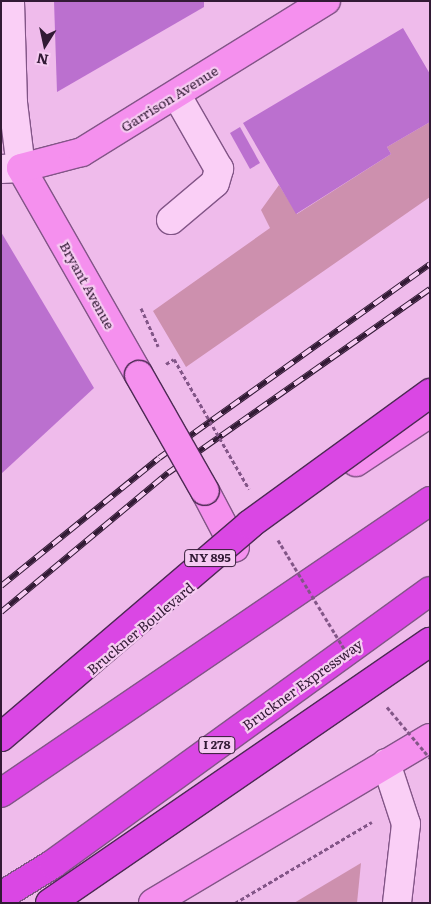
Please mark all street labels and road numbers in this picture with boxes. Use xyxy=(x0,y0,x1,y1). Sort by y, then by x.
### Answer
street label: Garrison Avenue xyxy=(117,61,221,135)
street label: Bryant Avenue xyxy=(57,238,119,332)
road number: NY 895 xyxy=(184,548,236,568)
street label: Bruckner Boulevard xyxy=(83,578,197,678)
street label: Bruckner Expressway xyxy=(239,635,365,733)
road number: I 278 xyxy=(198,736,236,754)

